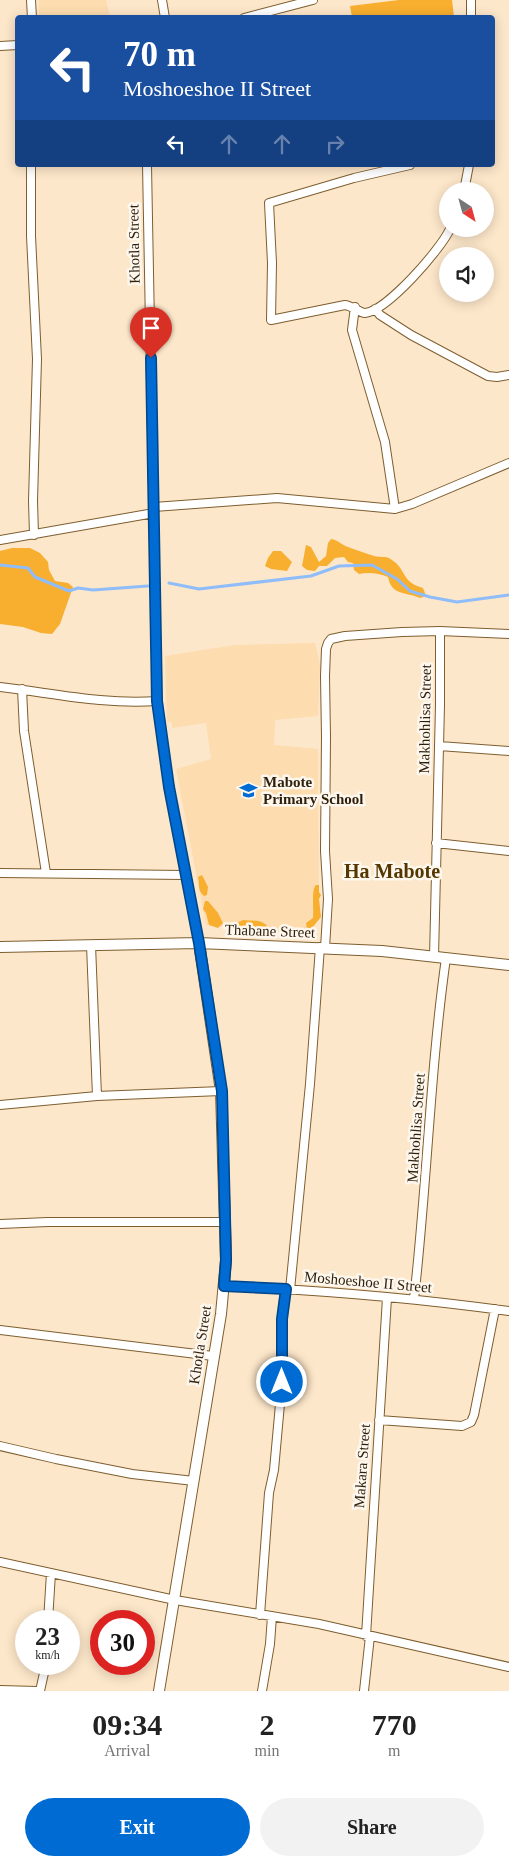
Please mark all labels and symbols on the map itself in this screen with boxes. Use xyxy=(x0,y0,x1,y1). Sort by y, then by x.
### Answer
north arrow xyxy=(439,182,494,238)
street label: Khotla Street xyxy=(125,203,143,284)
pin xyxy=(130,307,172,358)
street label: Makhohlisa Street xyxy=(416,663,434,774)
place label: Mabote Primary School xyxy=(263,774,363,807)
school or university icon: Mabote Primary School xyxy=(239,781,259,801)
district label: Ha Mabote xyxy=(344,860,440,882)
street label: Thabane Street xyxy=(225,921,316,941)
street label: Makhohlisa Street xyxy=(404,1072,428,1183)
street label: Moshoeshoe II Street xyxy=(303,1268,433,1296)
street label: Khotla Street xyxy=(186,1304,214,1386)
position arrow xyxy=(255,1355,307,1407)
street label: Makara Street xyxy=(351,1422,373,1509)
speed limit sign: 30 xyxy=(90,1610,155,1675)

